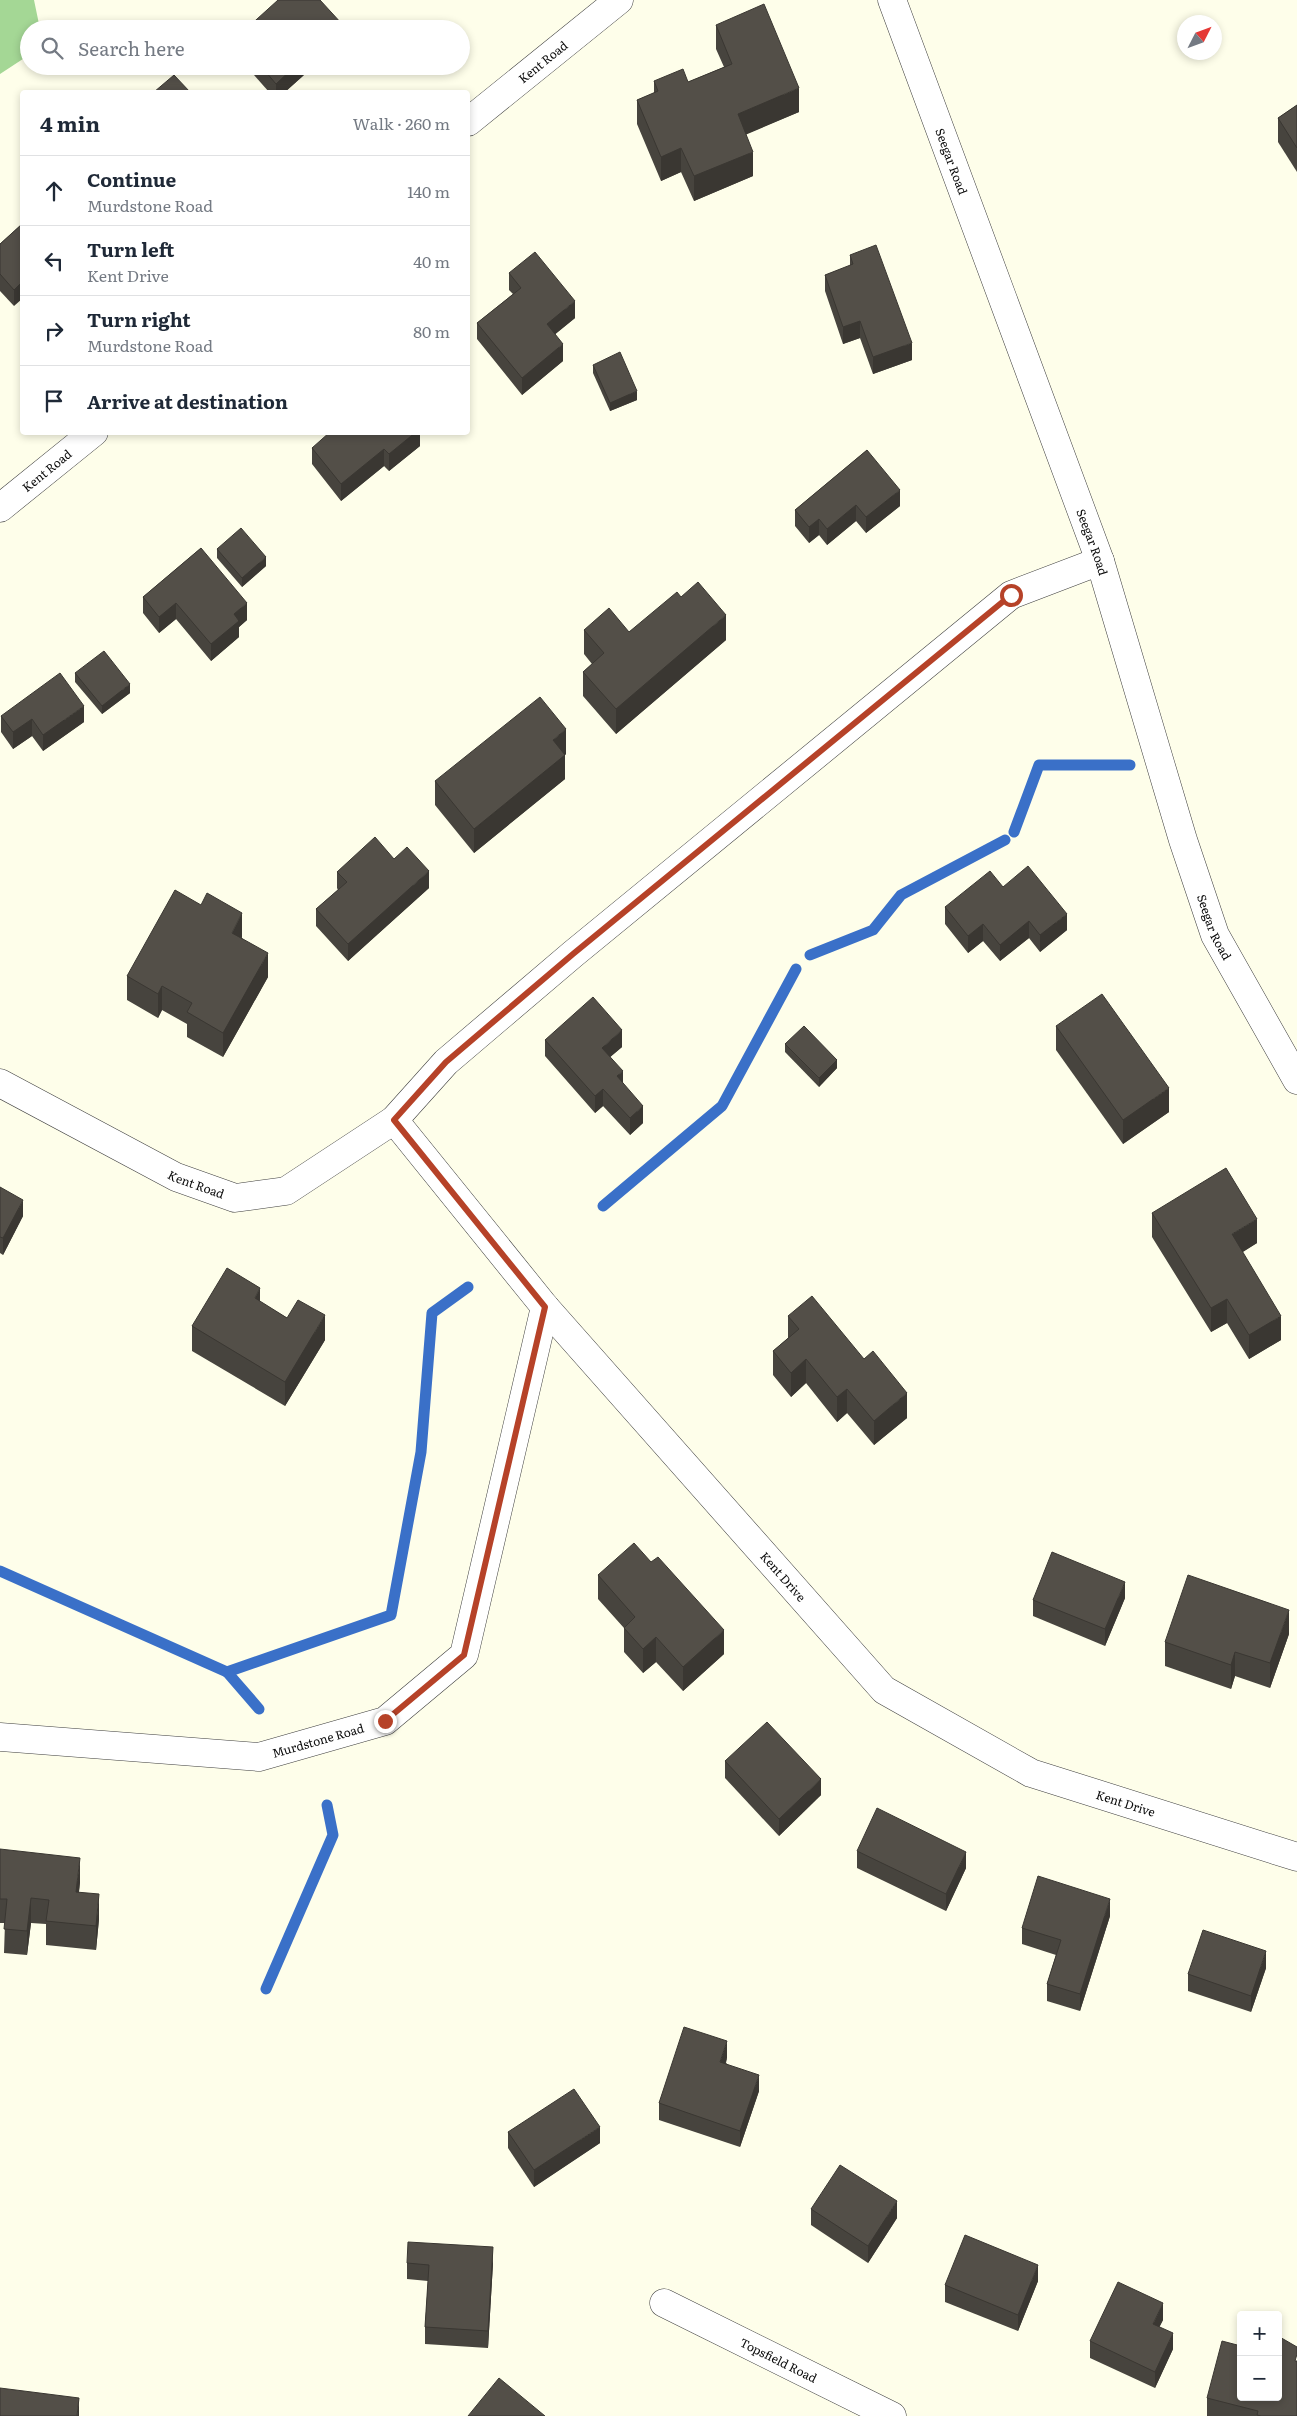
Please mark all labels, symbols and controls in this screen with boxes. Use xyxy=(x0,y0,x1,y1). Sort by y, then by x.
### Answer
north arrow xyxy=(1177,15,1222,60)
search box xyxy=(20,20,470,75)
icon: search xyxy=(38,34,66,62)
text: Search here xyxy=(78,34,185,62)
street label: Kent Road xyxy=(514,36,572,87)
text: 4 min xyxy=(40,107,100,138)
text: Walk · 260 m xyxy=(353,111,450,135)
street label: Seegar Road xyxy=(931,125,973,198)
text: Continue xyxy=(87,165,176,193)
icon: ahead xyxy=(40,177,68,205)
text: 140 m xyxy=(407,179,450,203)
text: Murdstone Road xyxy=(87,193,213,217)
text: Turn left xyxy=(87,235,174,263)
icon: left xyxy=(40,247,68,275)
text: 40 m xyxy=(413,249,450,273)
text: Kent Drive xyxy=(87,263,169,287)
text: Turn right xyxy=(87,305,191,333)
icon: right xyxy=(40,317,68,345)
text: 80 m xyxy=(413,319,450,343)
text: Murdstone Road xyxy=(87,333,213,357)
icon: arrive xyxy=(40,387,68,415)
text: Arrive at destination xyxy=(87,387,288,415)
street label: Kent Road xyxy=(18,444,76,496)
street label: Seegar Road xyxy=(1072,506,1113,578)
route start xyxy=(1000,584,1023,607)
street label: Seegar Road xyxy=(1193,892,1237,964)
street label: Kent Road xyxy=(165,1165,228,1203)
street label: Kent Drive xyxy=(756,1547,810,1605)
route end xyxy=(374,1710,397,1733)
street label: Murdstone Road xyxy=(270,1718,366,1762)
street label: Kent Drive xyxy=(1094,1785,1158,1821)
map controls xyxy=(1237,2311,1282,2401)
button: + xyxy=(1237,2311,1282,2356)
street label: Topsfield Road xyxy=(737,2333,821,2387)
button: − xyxy=(1237,2356,1282,2401)

